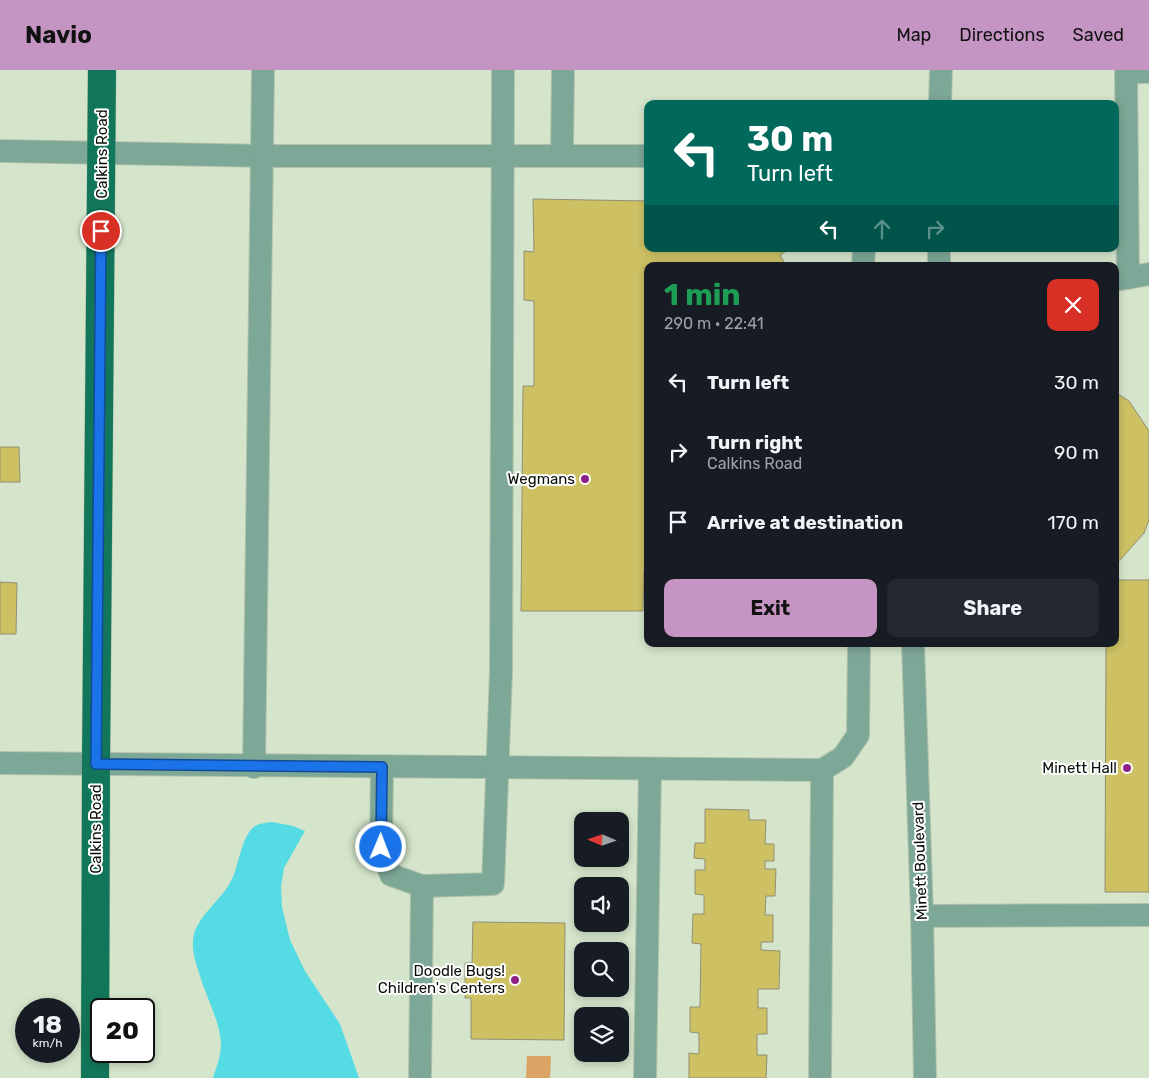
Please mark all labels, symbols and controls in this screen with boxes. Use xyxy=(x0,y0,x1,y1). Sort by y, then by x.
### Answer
text: Navio xyxy=(25,21,92,49)
text: Map xyxy=(896,24,931,46)
text: Directions xyxy=(959,24,1045,46)
text: Saved xyxy=(1073,24,1124,46)
street label: Calkins Road xyxy=(93,109,111,199)
text: 30 m xyxy=(747,118,833,160)
icon: left xyxy=(664,120,729,185)
text: Turn left xyxy=(747,160,833,187)
pin xyxy=(80,210,122,252)
icon: left xyxy=(815,215,843,243)
icon: ahead xyxy=(868,215,896,243)
icon: right xyxy=(921,215,949,243)
icon: arrive xyxy=(87,217,115,245)
text: 1 min xyxy=(664,277,741,313)
button: close xyxy=(1047,279,1099,331)
text: 290 m · 22:41 xyxy=(664,314,764,333)
icon: left xyxy=(664,368,692,396)
text: Turn left xyxy=(707,371,789,394)
text: 30 m xyxy=(1054,371,1099,394)
text: Turn right xyxy=(707,431,802,454)
icon: right xyxy=(664,438,692,466)
text: 90 m xyxy=(1054,441,1099,464)
text: Calkins Road xyxy=(707,454,802,473)
place label: Wegmans xyxy=(508,470,575,488)
marker: Wegmans xyxy=(579,473,591,485)
icon: arrive xyxy=(664,508,692,536)
text: Arrive at destination xyxy=(707,511,903,534)
text: 170 m xyxy=(1048,511,1099,534)
button: Exit xyxy=(664,579,877,637)
button: Share xyxy=(887,579,1099,637)
place label: Minett Hall xyxy=(1042,759,1117,777)
marker: Minett Hall xyxy=(1121,762,1133,774)
street label: Calkins Road xyxy=(87,784,105,874)
street label: Minett Boulevard xyxy=(909,801,931,921)
north arrow xyxy=(574,812,629,868)
map controls xyxy=(574,812,629,1062)
position arrow xyxy=(354,820,406,872)
button: sound xyxy=(574,877,629,932)
button: search xyxy=(574,942,629,997)
place label: Doodle Bugs! Children's Centers xyxy=(378,962,505,997)
marker: Doodle Bugs! Children's Centers xyxy=(509,974,521,986)
speed limit sign: 20 xyxy=(90,998,155,1063)
button: layers xyxy=(574,1007,629,1062)
text: 18 xyxy=(33,1010,62,1039)
text: km/h xyxy=(33,1036,62,1050)

